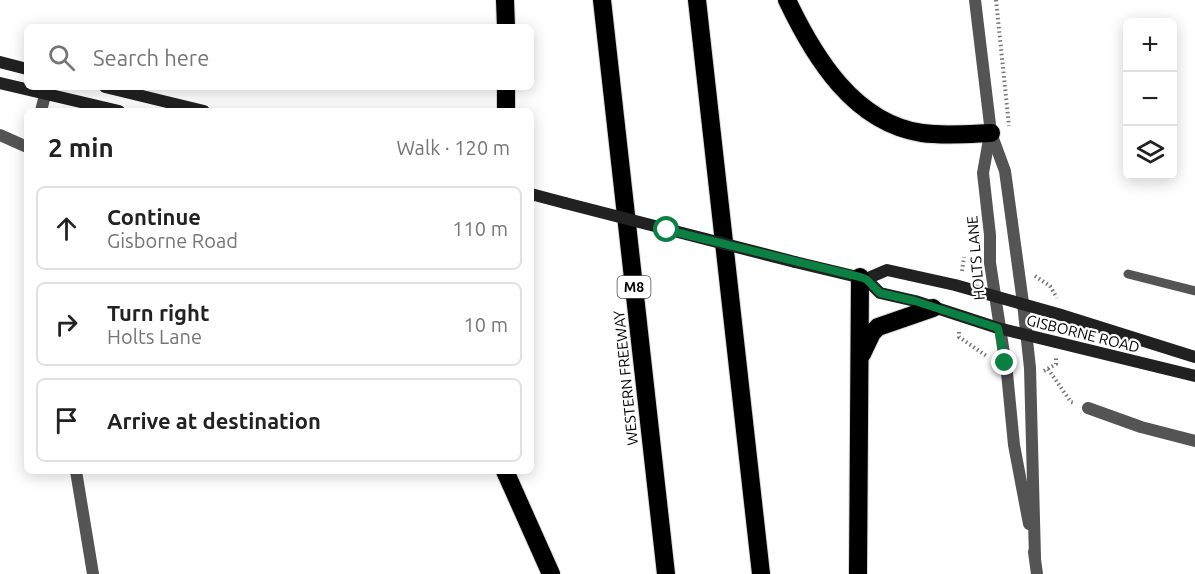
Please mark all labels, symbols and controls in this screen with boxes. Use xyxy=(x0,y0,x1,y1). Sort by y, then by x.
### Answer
map controls xyxy=(1123,18,1177,180)
button: + xyxy=(1123,18,1177,72)
search box xyxy=(24,24,534,90)
icon: search xyxy=(45,41,78,74)
text: Search here xyxy=(93,45,209,70)
button: − xyxy=(1123,72,1177,126)
button: layers xyxy=(1123,126,1177,180)
text: 2 min xyxy=(48,133,114,162)
text: Walk · 120 m xyxy=(397,136,510,159)
text: Continue xyxy=(107,204,201,229)
icon: ahead xyxy=(50,212,83,245)
street label: HOLTS LANE xyxy=(963,215,988,301)
route start xyxy=(653,216,679,242)
text: 110 m xyxy=(452,217,508,240)
text: Gisborne Road xyxy=(107,229,238,252)
road number: M8 xyxy=(618,276,650,298)
text: Turn right xyxy=(107,300,209,325)
icon: right xyxy=(50,308,83,341)
street label: WESTERN FREEWAY xyxy=(610,309,641,446)
street label: GISBORNE ROAD xyxy=(1025,311,1141,356)
text: 10 m xyxy=(464,313,508,336)
text: Holts Lane xyxy=(107,325,202,348)
route end xyxy=(991,349,1017,375)
icon: arrive xyxy=(50,404,83,437)
text: Arrive at destination xyxy=(107,408,321,433)

